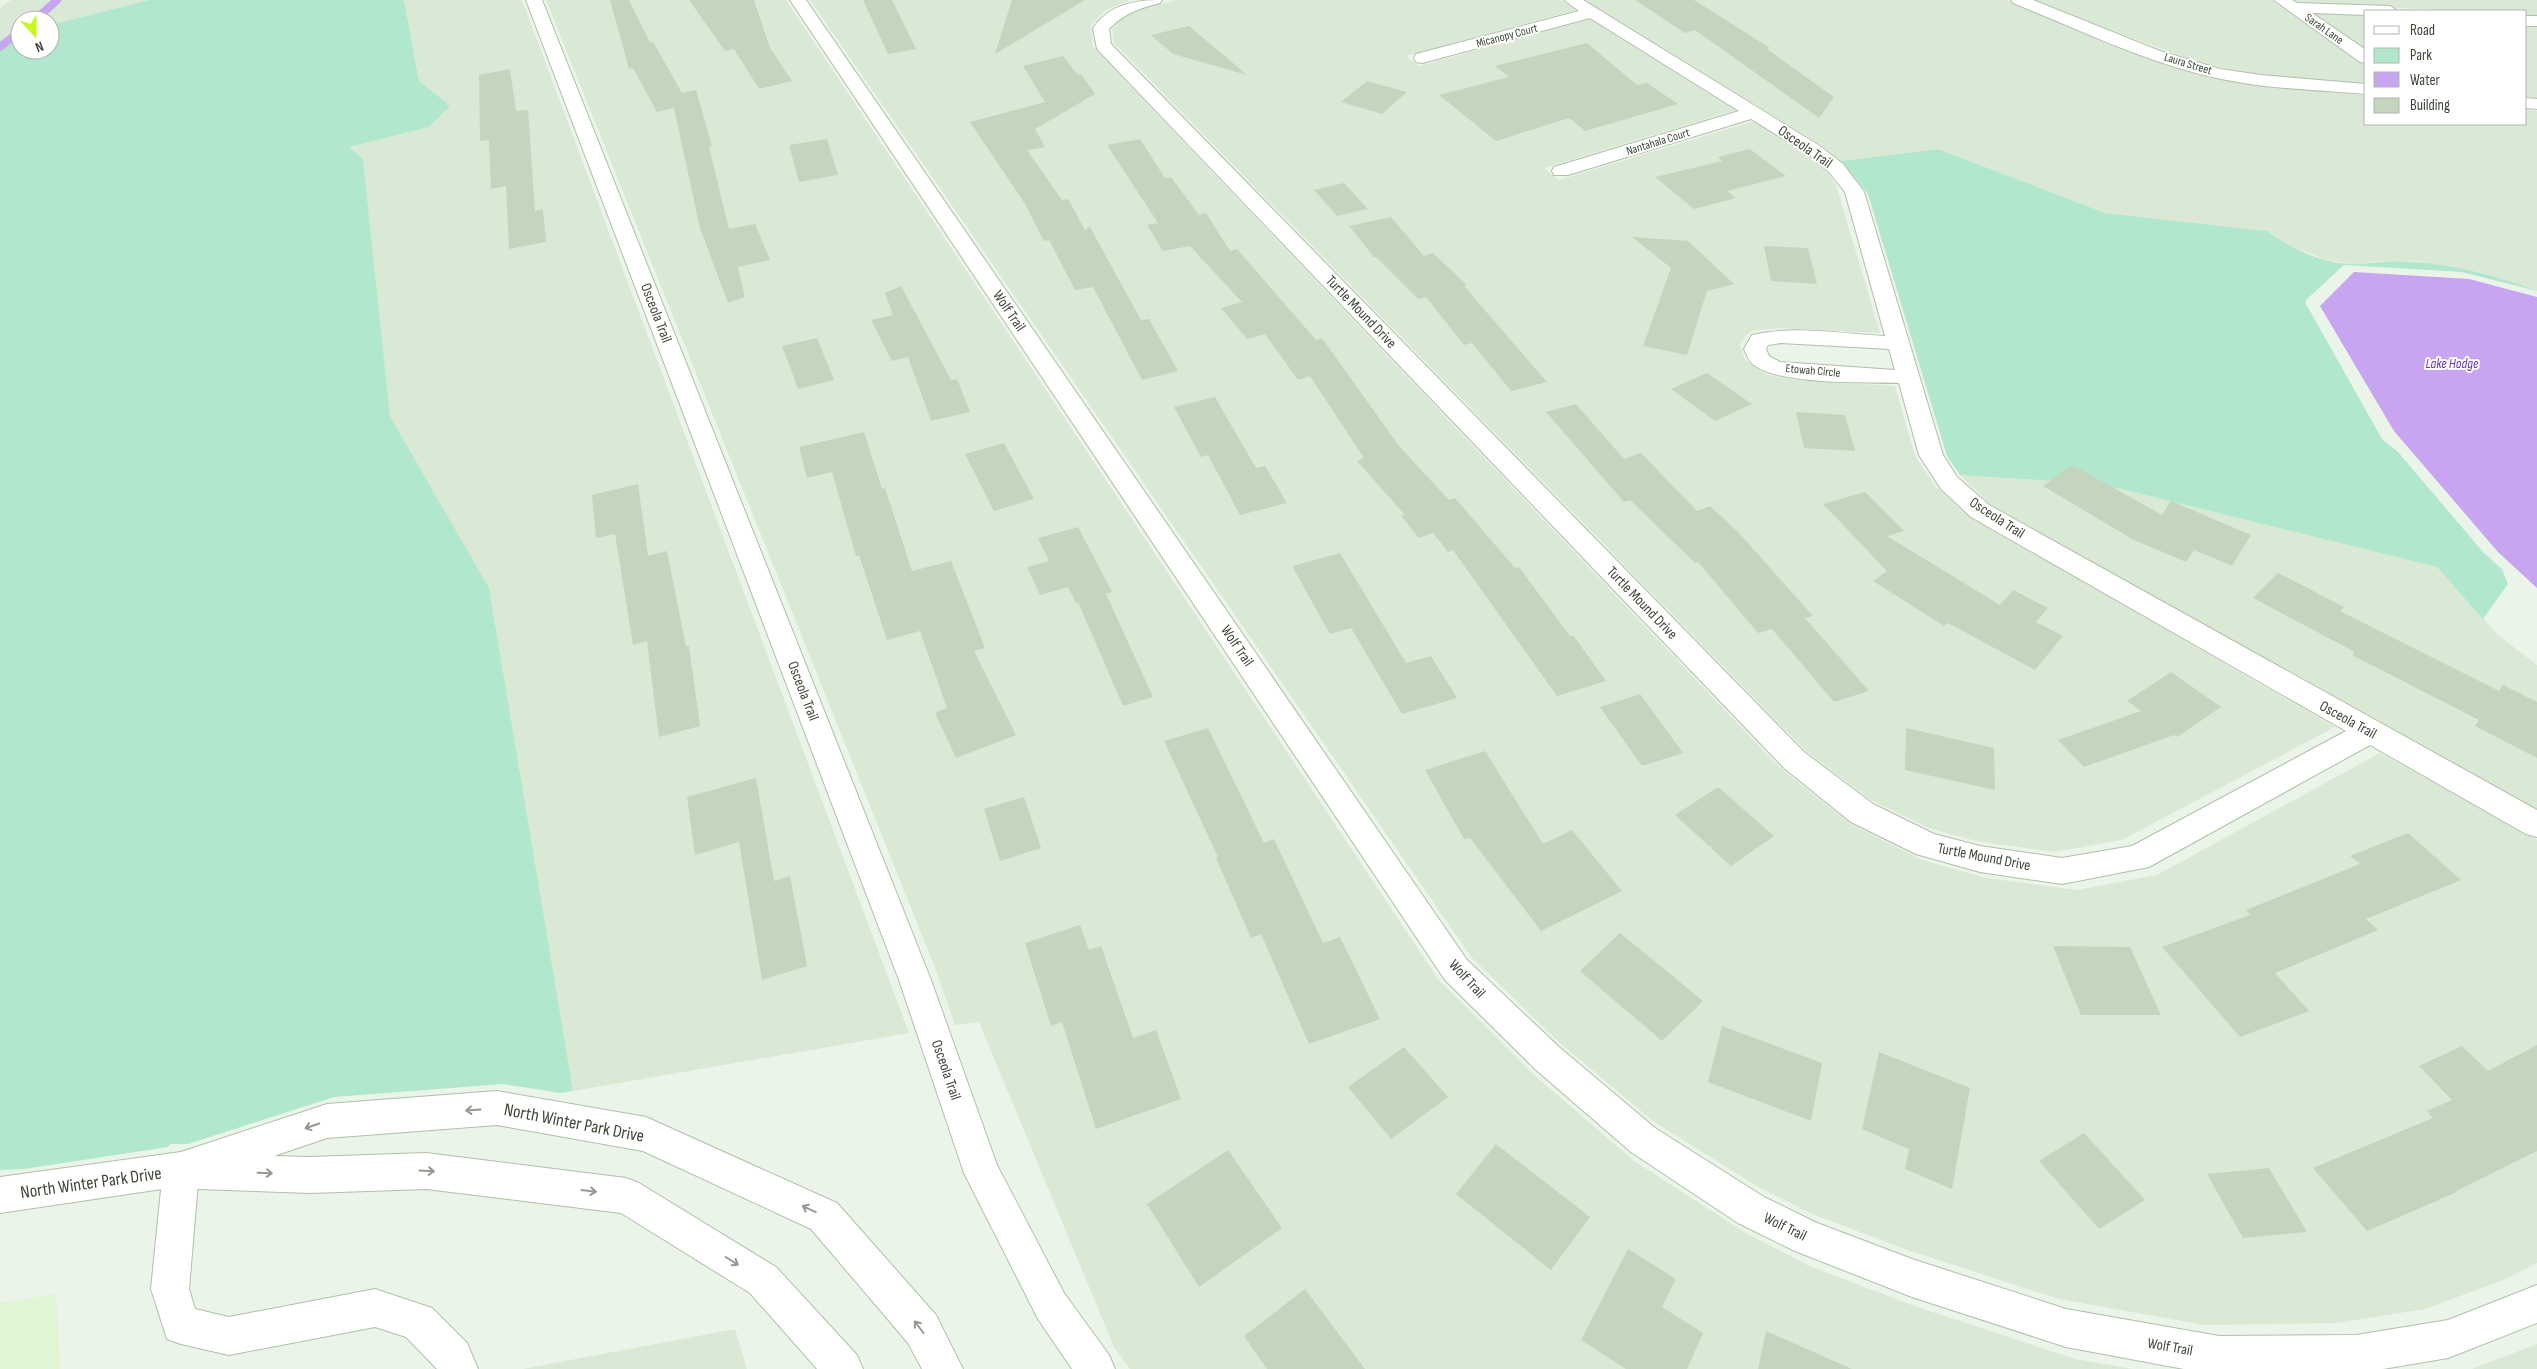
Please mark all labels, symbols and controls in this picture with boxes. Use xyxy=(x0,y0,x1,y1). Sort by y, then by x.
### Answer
north arrow xyxy=(10,10,60,60)
street label: Sarah Lane xyxy=(2302,10,2346,48)
legend xyxy=(2364,10,2527,125)
street label: Micanopy Court xyxy=(1475,21,1540,51)
text: Road xyxy=(2410,21,2435,40)
text: N xyxy=(33,37,46,56)
text: Park xyxy=(2410,46,2432,65)
street label: Laura Street xyxy=(2162,50,2214,78)
text: Water xyxy=(2410,71,2441,90)
text: Building xyxy=(2410,96,2450,115)
street label: Osceola Trail xyxy=(1774,121,1836,173)
street label: Nantahala Court xyxy=(1624,125,1692,159)
street label: Turtle Mound Drive xyxy=(1321,272,1401,352)
street label: Osceola Trail xyxy=(636,281,676,345)
street label: Wolf Trail xyxy=(988,287,1030,335)
water label: Lake Hodge xyxy=(2426,355,2479,372)
street label: Etowah Circle xyxy=(1785,361,1841,381)
street label: Osceola Trail xyxy=(1966,493,2028,543)
street label: Turtle Mound Drive xyxy=(1602,563,1682,643)
street label: Wolf Trail xyxy=(1216,622,1258,670)
street label: Osceola Trail xyxy=(783,659,823,723)
street label: Osceola Trail xyxy=(2316,697,2380,743)
street label: Turtle Mound Drive xyxy=(1936,839,2032,875)
street label: Wolf Trail xyxy=(1444,956,1490,1002)
street label: Osceola Trail xyxy=(927,1037,965,1103)
street label: North Winter Park Drive xyxy=(502,1099,646,1147)
one-way arrow xyxy=(465,1105,481,1114)
one-way arrow xyxy=(304,1122,320,1131)
street label: North Winter Park Drive xyxy=(19,1163,163,1203)
one-way arrow xyxy=(419,1167,435,1176)
one-way arrow xyxy=(257,1169,273,1178)
one-way arrow xyxy=(580,1186,596,1196)
one-way arrow xyxy=(802,1204,817,1213)
street label: Wolf Trail xyxy=(1760,1208,1810,1246)
one-way arrow xyxy=(725,1256,739,1266)
one-way arrow xyxy=(914,1320,924,1334)
street label: Wolf Trail xyxy=(2146,1334,2194,1360)

